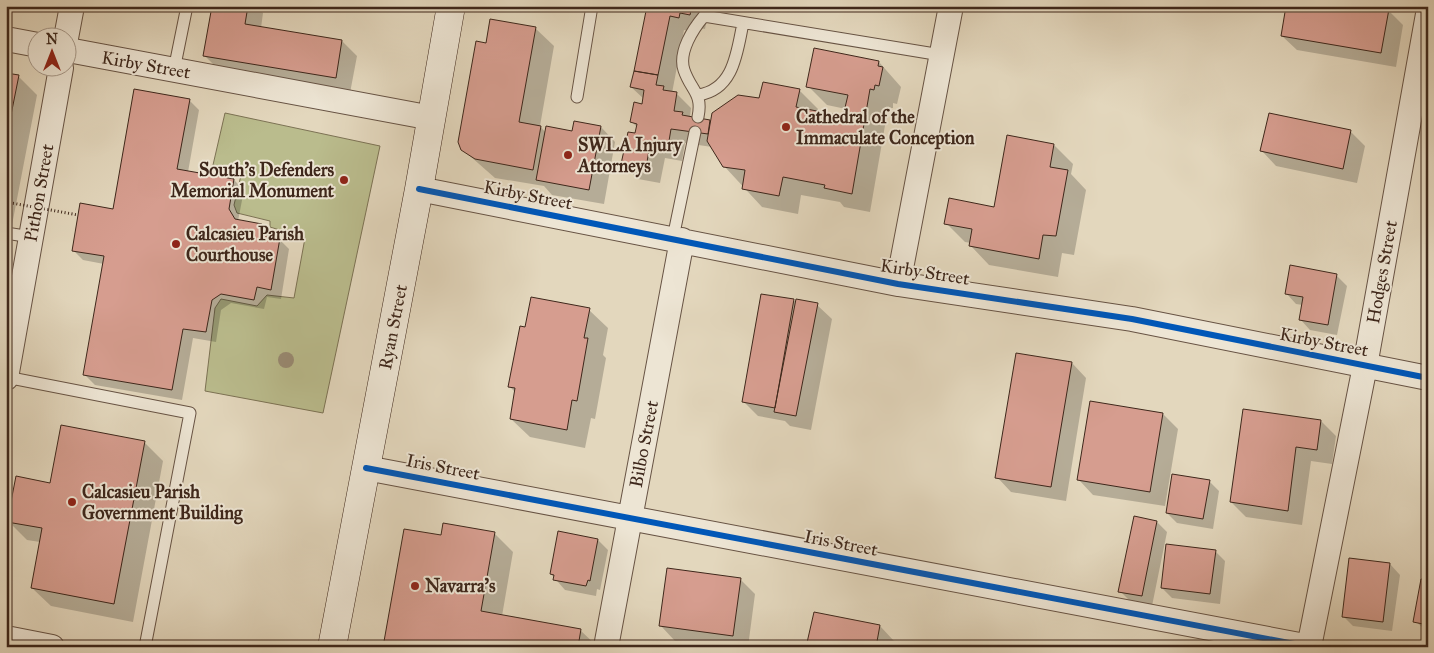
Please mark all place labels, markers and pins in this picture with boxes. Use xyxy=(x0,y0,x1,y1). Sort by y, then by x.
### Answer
place label: Cathedral of the Immaculate Conception xyxy=(796,106,975,150)
marker: Cathedral of the Immaculate Conception xyxy=(780,121,792,133)
place label: SWLA Injury Attorneys xyxy=(577,134,683,178)
marker: SWLA Injury Attorneys xyxy=(562,149,574,161)
place label: South’s Defenders Memorial Monument xyxy=(171,159,335,202)
marker: South’s Defenders Memorial Monument xyxy=(338,174,350,186)
place label: Calcasieu Parish Courthouse xyxy=(186,223,305,266)
marker: Calcasieu Parish Courthouse xyxy=(170,238,182,250)
place label: Calcasieu Parish Government Building xyxy=(82,481,243,525)
marker: Calcasieu Parish Government Building xyxy=(66,496,78,508)
place label: Navarra's xyxy=(425,575,496,597)
marker: Navarra's xyxy=(409,580,421,592)

